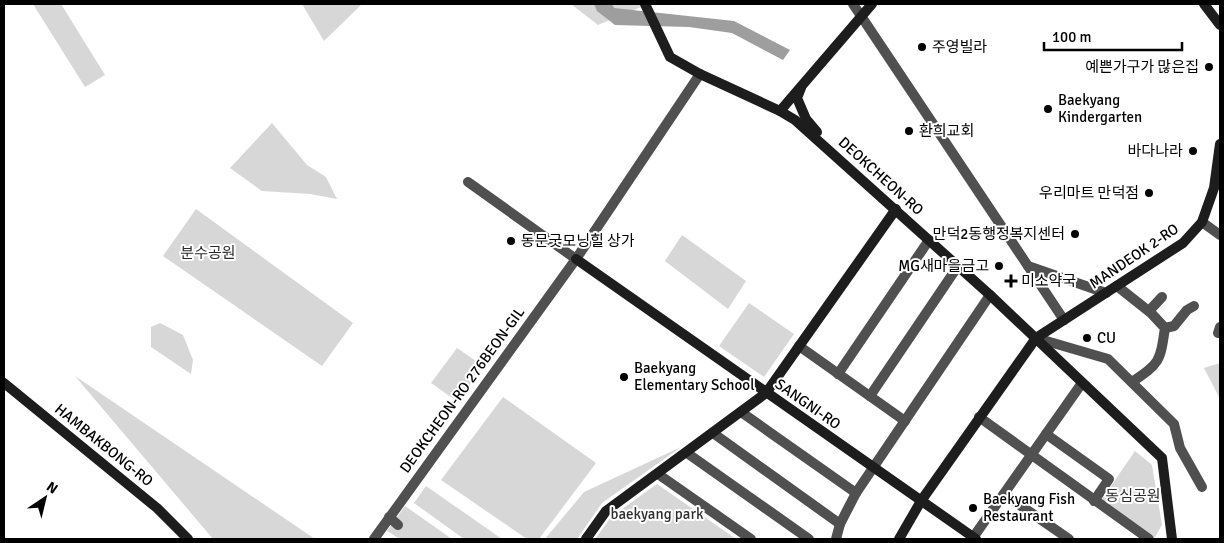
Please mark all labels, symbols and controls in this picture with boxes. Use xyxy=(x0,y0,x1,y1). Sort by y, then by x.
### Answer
scale bar xyxy=(1044,20,1182,52)
text: 100 m xyxy=(1052,28,1092,46)
place label: 주영빌라 xyxy=(932,38,987,56)
marker: 주영빌라 xyxy=(916,41,928,53)
place label: 예쁜가구가 많은집 xyxy=(1085,58,1199,76)
marker: 예쁜가구가 많은집 xyxy=(1203,61,1215,73)
place label: Baekyang Kindergarten xyxy=(1058,91,1142,126)
marker: Baekyang Kindergarten xyxy=(1042,103,1054,115)
place label: 환희교회 xyxy=(919,122,974,140)
marker: 환희교회 xyxy=(903,125,915,137)
street label: DEOKCHEON-RO xyxy=(835,133,927,219)
place label: 바다나라 xyxy=(1128,142,1183,160)
marker: 바다나라 xyxy=(1187,145,1199,157)
place label: 우리마트 만덕점 xyxy=(1039,184,1139,202)
marker: 우리마트 만덕점 xyxy=(1143,187,1155,199)
street label: MANDEOK 2-RO xyxy=(1086,219,1182,292)
place label: 만덕2동행정복지센터 xyxy=(933,225,1065,243)
marker: 만덕2동행정복지센터 xyxy=(1069,228,1081,240)
place label: 동문굿모닝힐 상가 xyxy=(521,232,635,250)
marker: 동문굿모닝힐 상가 xyxy=(505,235,517,247)
park label: 분수공원 xyxy=(180,244,236,262)
place label: MG새마을금고 xyxy=(898,257,989,275)
marker: MG새마을금고 xyxy=(993,260,1005,272)
place label: 미소약국 xyxy=(1021,272,1076,290)
marker: 미소약국 xyxy=(1005,275,1017,287)
street label: DEOKCHEON-RO 276BEON-GIL xyxy=(396,303,528,476)
place label: CU xyxy=(1097,329,1116,347)
marker: CU xyxy=(1081,332,1093,344)
place label: Baekyang Elementary School xyxy=(634,359,755,394)
marker: Baekyang Elementary School xyxy=(618,371,630,383)
street label: SANGNI-RO xyxy=(772,375,844,433)
street label: HAMBAKBONG-RO xyxy=(51,400,157,490)
north arrow xyxy=(20,473,70,523)
park label: 동심공원 xyxy=(1105,487,1161,505)
place label: Baekyang Fish Restaurant xyxy=(983,490,1075,525)
marker: Baekyang Fish Restaurant xyxy=(967,502,979,514)
park label: baekyang park xyxy=(611,505,704,523)

